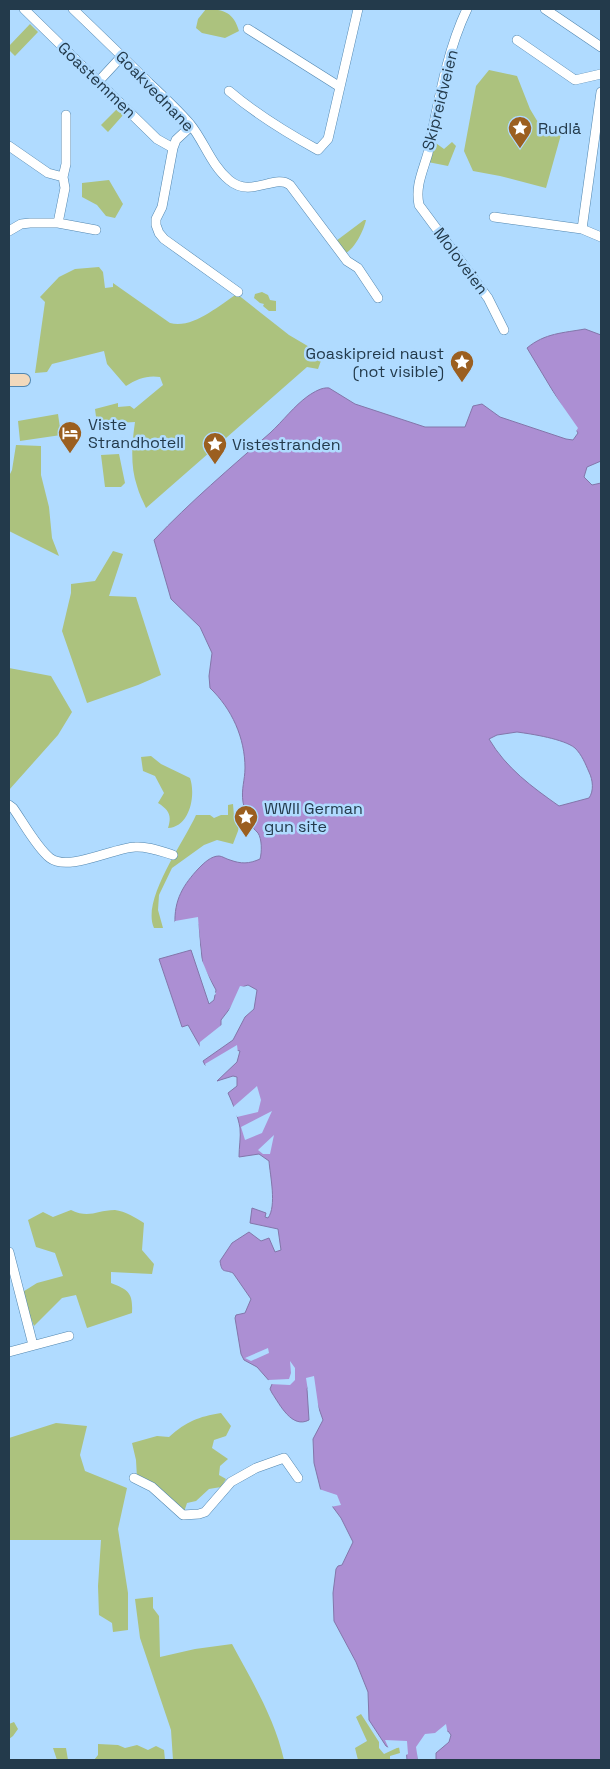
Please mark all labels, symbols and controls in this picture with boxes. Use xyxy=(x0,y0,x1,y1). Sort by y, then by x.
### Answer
street label: Goastemmen xyxy=(53,37,141,123)
street label: Goakvednane xyxy=(111,46,199,136)
street label: Skipreidveien xyxy=(417,47,463,153)
place icon: Rudlå xyxy=(507,115,533,149)
place label: Rudlå xyxy=(538,118,581,139)
street label: Moloveien xyxy=(429,223,493,299)
place label: Goaskipreid naust (not visible) xyxy=(305,343,444,382)
place icon: Goaskipreid naust (not visible) xyxy=(449,349,475,383)
place label: Viste Strandhotell xyxy=(88,414,184,453)
hotel icon: Viste Strandhotell xyxy=(57,420,83,454)
place icon: Vistestranden xyxy=(202,431,228,465)
place label: Vistestranden xyxy=(232,434,341,455)
place label: WWII German gun site xyxy=(264,798,363,837)
place icon: WWII German gun site xyxy=(233,804,259,838)

